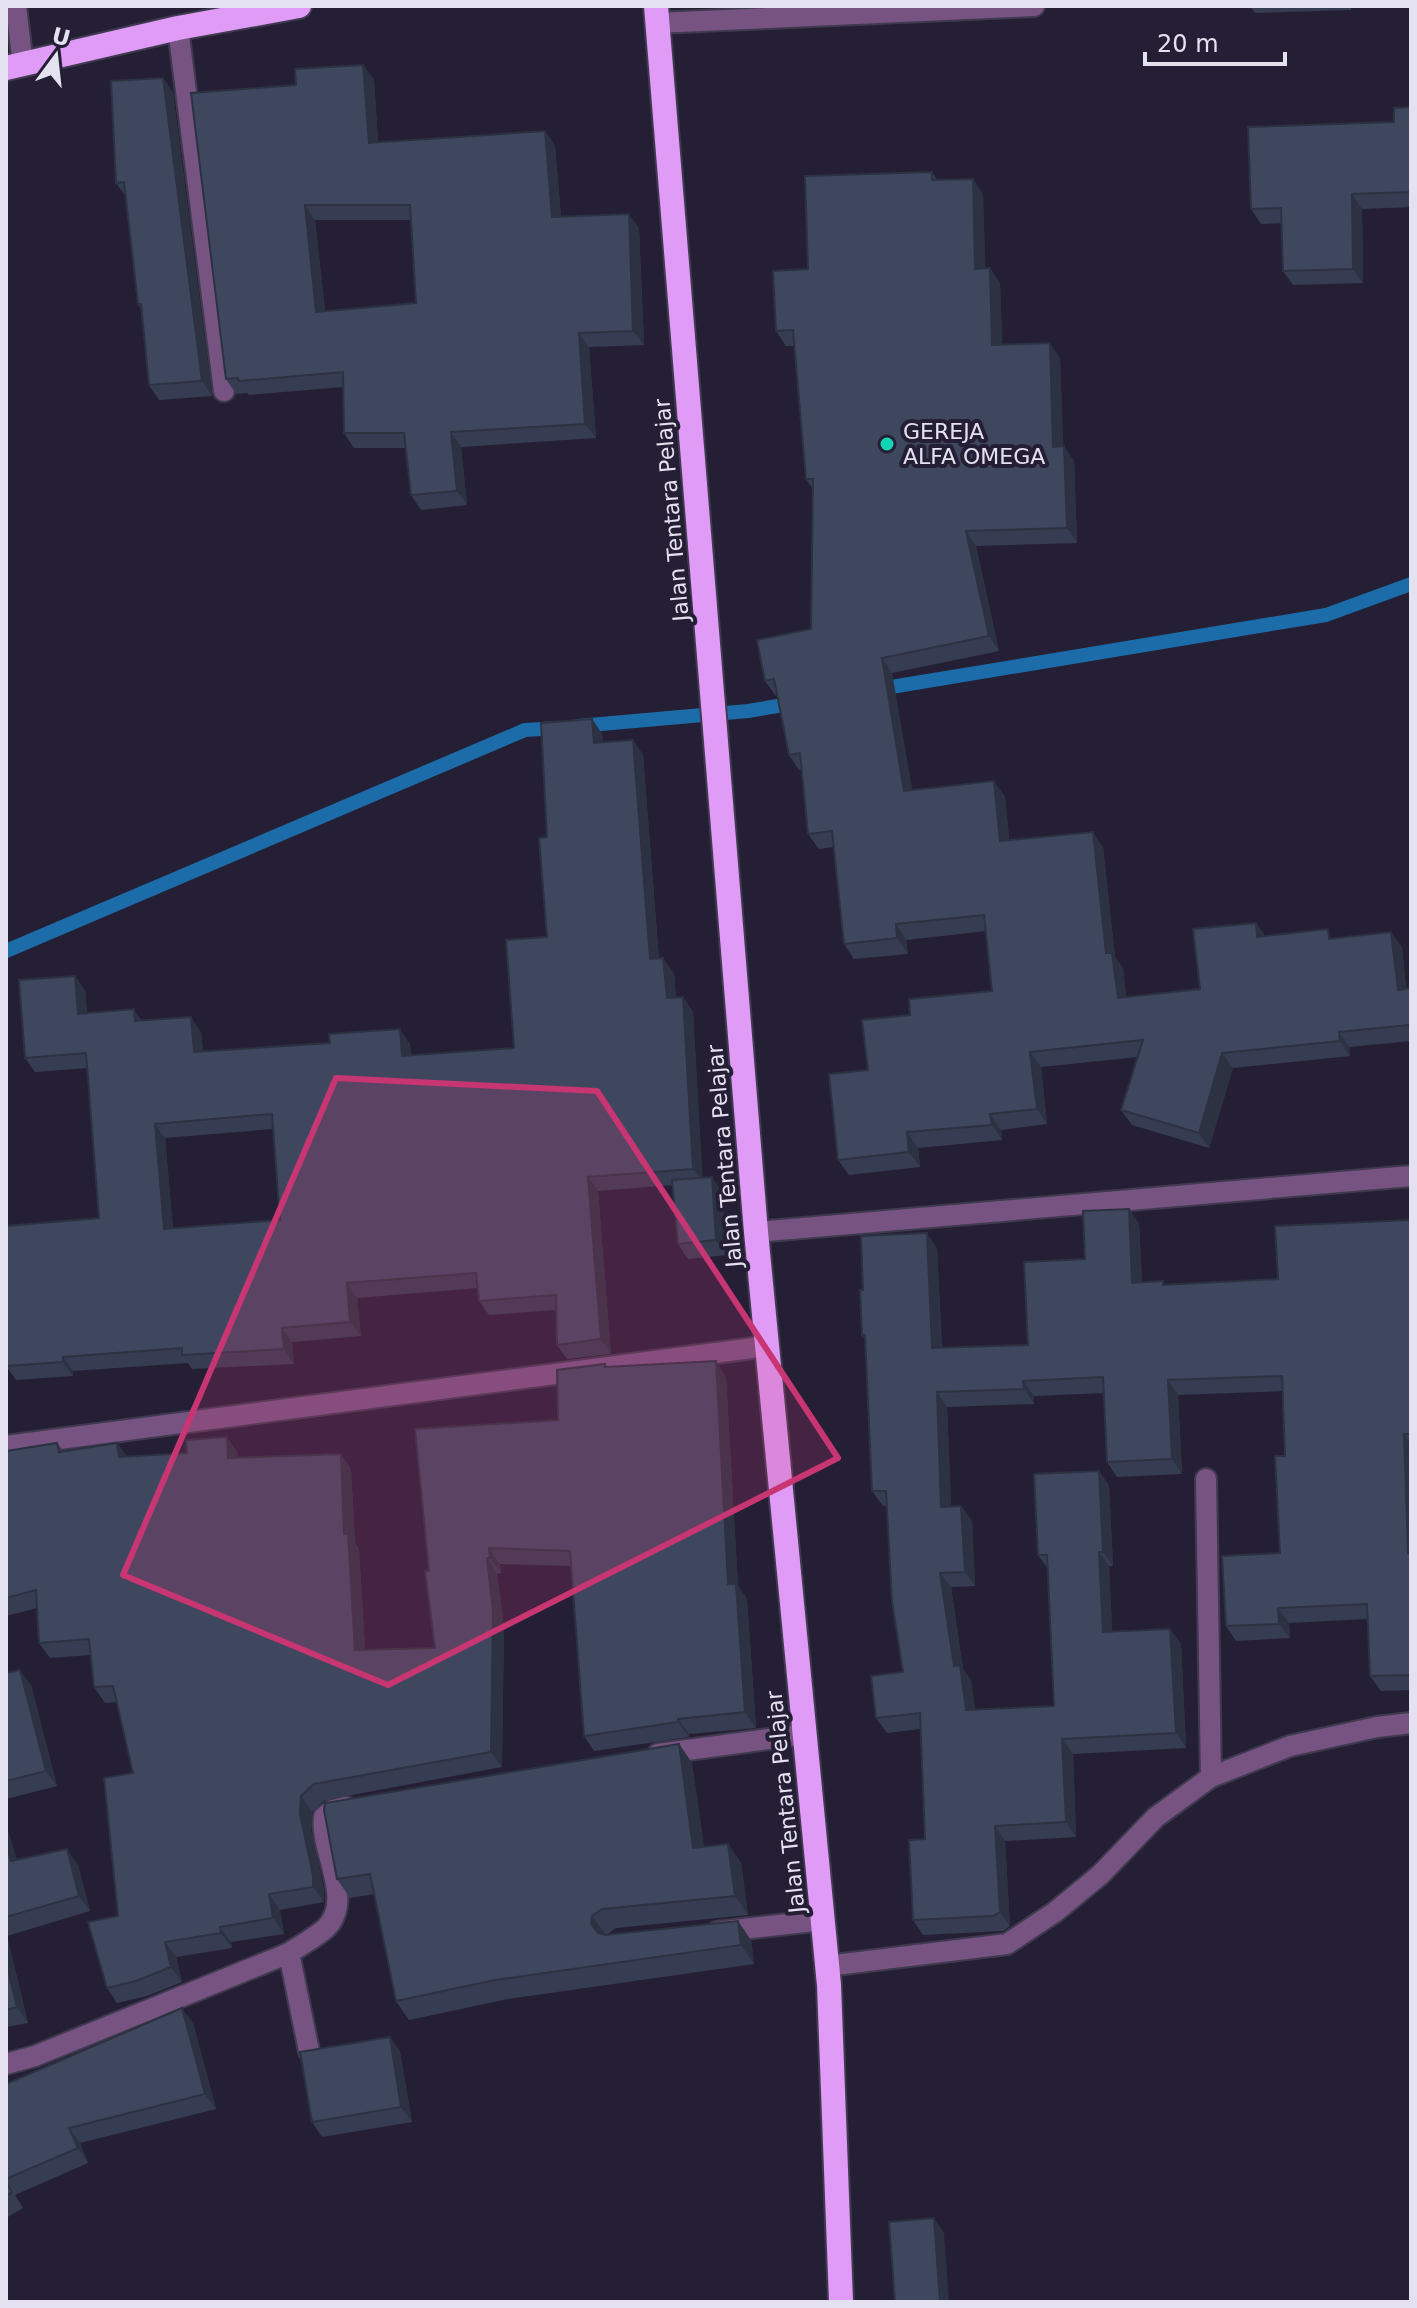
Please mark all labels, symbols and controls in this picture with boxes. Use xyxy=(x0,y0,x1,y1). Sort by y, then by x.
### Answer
north arrow xyxy=(16,16,96,96)
scale bar xyxy=(1145,16,1285,66)
text: U xyxy=(49,23,73,52)
text: 20 m xyxy=(1157,30,1219,58)
street label: Jalan Tentara Pelajar xyxy=(649,397,694,624)
place label: GEREJA ALFA OMEGA xyxy=(903,419,1045,469)
marker: GEREJA ALFA OMEGA xyxy=(878,435,896,453)
street label: Jalan Tentara Pelajar xyxy=(702,1043,747,1270)
street label: Jalan Tentara Pelajar xyxy=(761,1689,810,1916)

